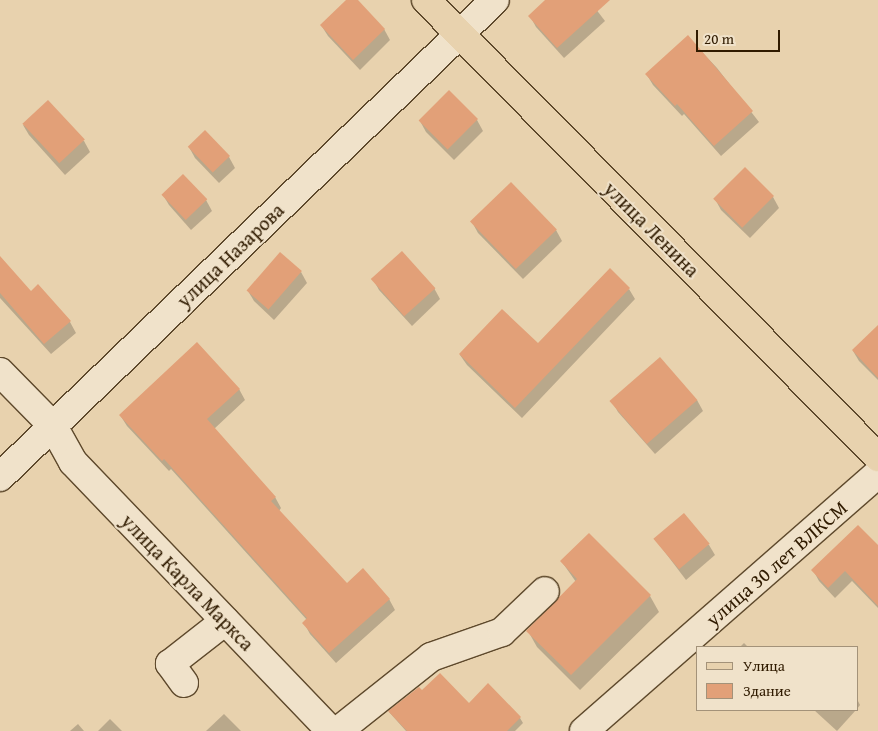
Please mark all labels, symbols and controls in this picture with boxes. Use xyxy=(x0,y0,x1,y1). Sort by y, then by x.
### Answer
scale bar xyxy=(698,20,782,52)
text: 20 m xyxy=(704,28,734,49)
street label: улица Ленина xyxy=(599,176,705,282)
street label: улица Назарова xyxy=(171,198,289,312)
street label: улица 30 лет ВЛКСМ xyxy=(700,495,852,631)
street label: улица Карла Маркса xyxy=(117,509,259,655)
legend xyxy=(696,646,858,711)
text: Улица xyxy=(743,655,785,676)
text: Здание xyxy=(743,680,791,701)

